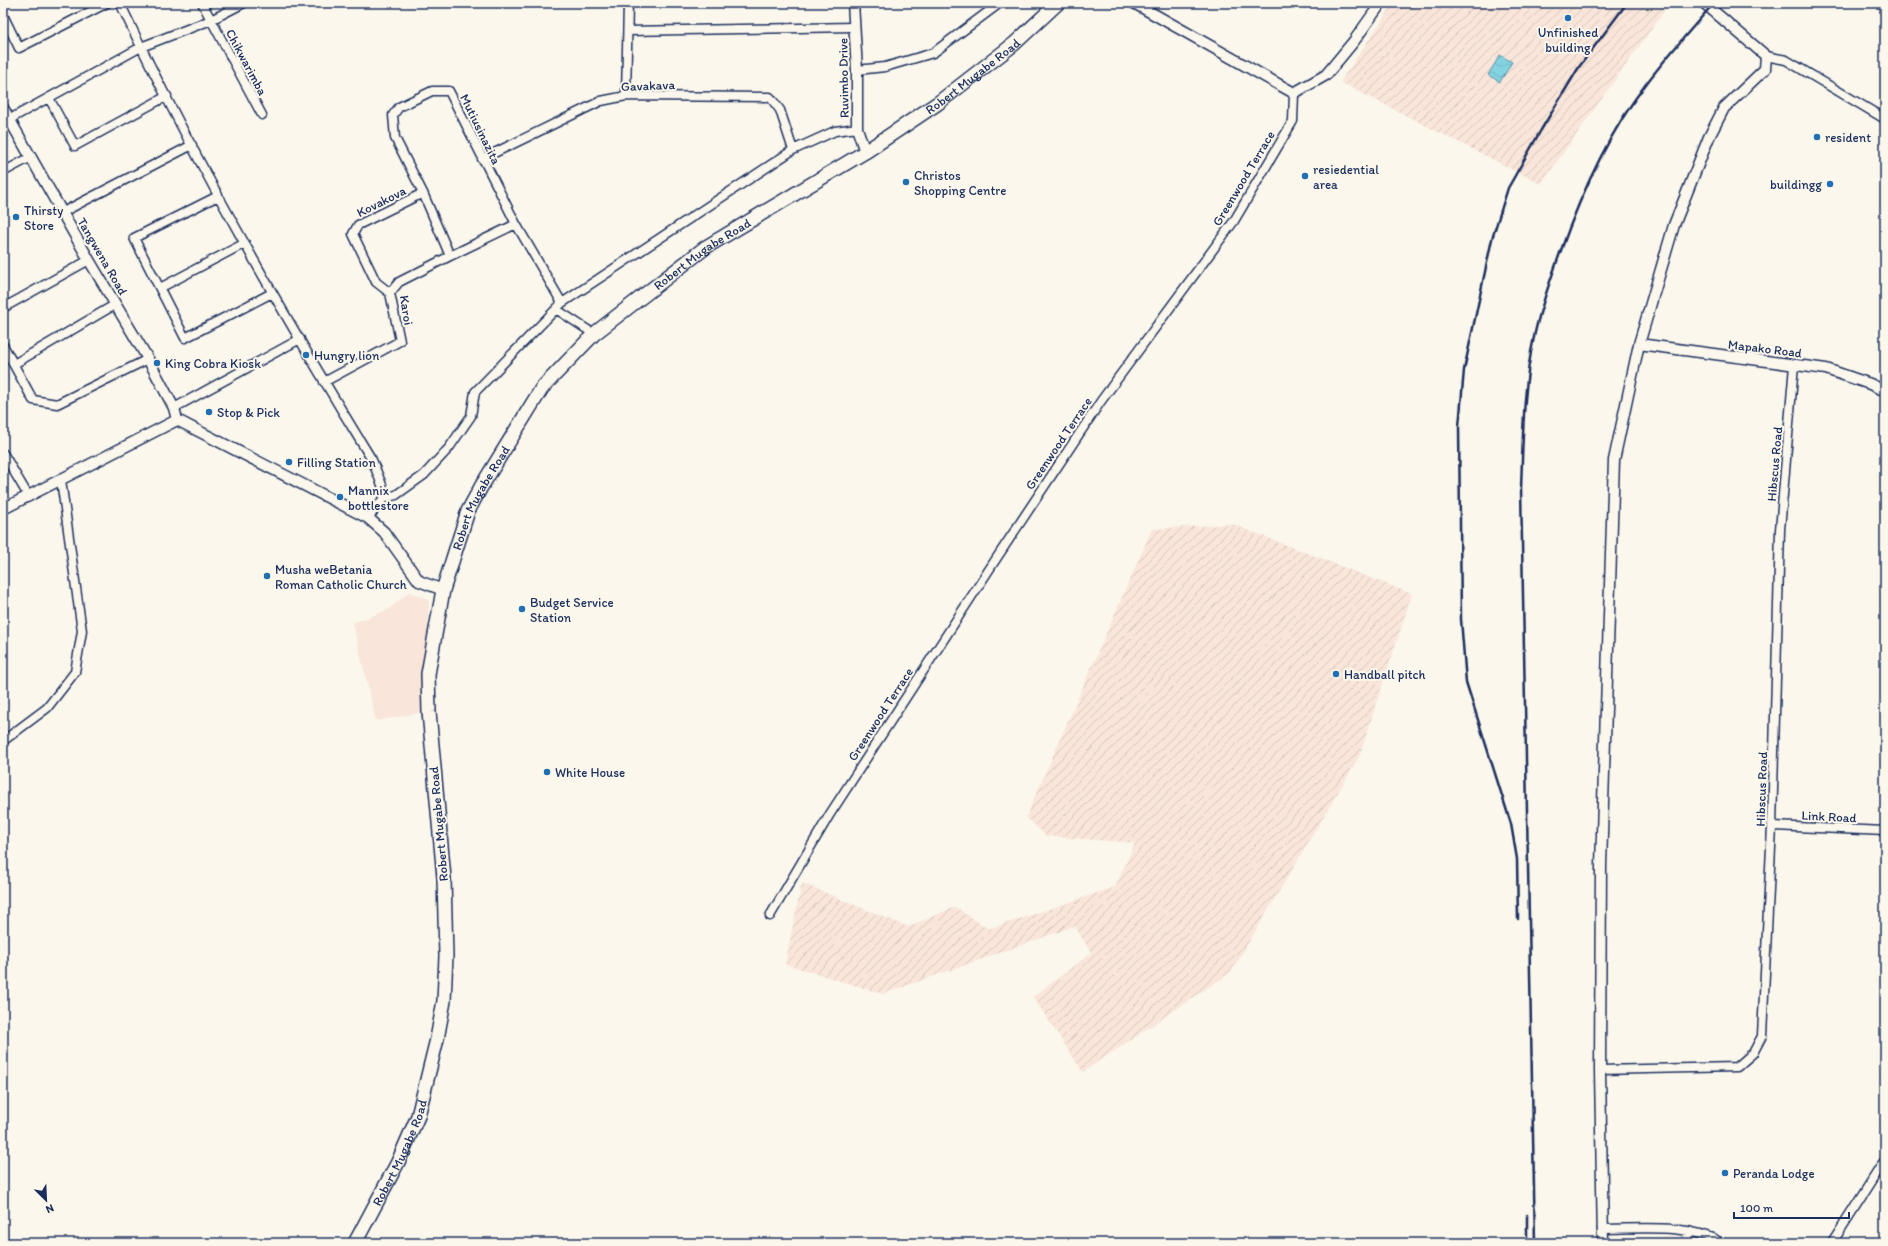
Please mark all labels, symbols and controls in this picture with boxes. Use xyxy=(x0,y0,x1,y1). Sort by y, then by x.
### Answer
marker: Unfinished building xyxy=(1563,13,1573,23)
place label: Unfinished building xyxy=(1538,25,1598,55)
street label: Chikwarimba xyxy=(223,26,270,98)
street label: Robert Mugabe Road xyxy=(923,35,1023,117)
street label: Ruvimbo Drive xyxy=(835,38,852,118)
street label: Gavakava xyxy=(621,77,676,94)
street label: Mutiusinazita xyxy=(457,91,504,167)
street label: Greenwood Terrace xyxy=(1209,128,1278,229)
place label: resident xyxy=(1825,130,1871,145)
marker: resident xyxy=(1812,132,1822,142)
place label: resiedential area xyxy=(1313,162,1379,192)
place label: Christos Shopping Centre xyxy=(914,168,1006,198)
marker: resiedential area xyxy=(1300,171,1310,181)
marker: Christos Shopping Centre xyxy=(901,177,911,187)
place label: buildingg xyxy=(1770,177,1822,192)
marker: buildingg xyxy=(1825,179,1835,189)
street label: Kovakova xyxy=(354,183,409,220)
place label: Thirsty Store xyxy=(24,203,63,233)
marker: Thirsty Store xyxy=(11,212,21,222)
street label: Tangwena Road xyxy=(74,215,131,298)
street label: Robert Mugabe Road xyxy=(651,215,753,293)
street label: Karoi xyxy=(397,294,416,326)
street label: Mapako Road xyxy=(1727,337,1803,360)
place label: Hungry lion xyxy=(314,348,380,363)
marker: Hungry lion xyxy=(301,350,311,360)
place label: King Cobra Kiosk xyxy=(165,356,261,371)
marker: King Cobra Kiosk xyxy=(152,358,162,368)
street label: Greenwood Terrace xyxy=(1022,394,1095,492)
place label: Stop & Pick xyxy=(217,405,280,420)
marker: Stop & Pick xyxy=(204,407,214,417)
street label: Hibscus Road xyxy=(1764,426,1785,502)
street label: Robert Mugabe Road xyxy=(449,443,513,552)
place label: Filling Station xyxy=(297,455,376,470)
marker: Filling Station xyxy=(284,457,294,467)
place label: Mannix bottlestore xyxy=(348,483,409,513)
marker: Mannix bottlestore xyxy=(335,492,345,502)
place label: Musha weBetania Roman Catholic Church xyxy=(275,562,407,592)
marker: Musha weBetania Roman Catholic Church xyxy=(262,571,272,581)
place label: Budget Service Station xyxy=(530,595,614,625)
marker: Budget Service Station xyxy=(517,604,527,614)
street label: Greenwood Terrace xyxy=(845,665,916,764)
place label: Handball pitch xyxy=(1344,667,1426,682)
marker: Handball pitch xyxy=(1331,669,1341,679)
street label: Hibscus Road xyxy=(1753,751,1770,827)
place label: White House xyxy=(555,765,625,780)
street label: Robert Mugabe Road xyxy=(426,766,451,882)
marker: White House xyxy=(542,767,552,777)
street label: Link Road xyxy=(1801,808,1857,825)
street label: Robert Mugabe Road xyxy=(369,1098,430,1208)
place label: Peranda Lodge xyxy=(1733,1166,1815,1181)
marker: Peranda Lodge xyxy=(1720,1168,1730,1178)
north arrow xyxy=(26,1180,66,1220)
scale bar xyxy=(1734,1194,1849,1220)
text: N xyxy=(44,1201,56,1216)
text: 100 m xyxy=(1740,1201,1773,1215)

